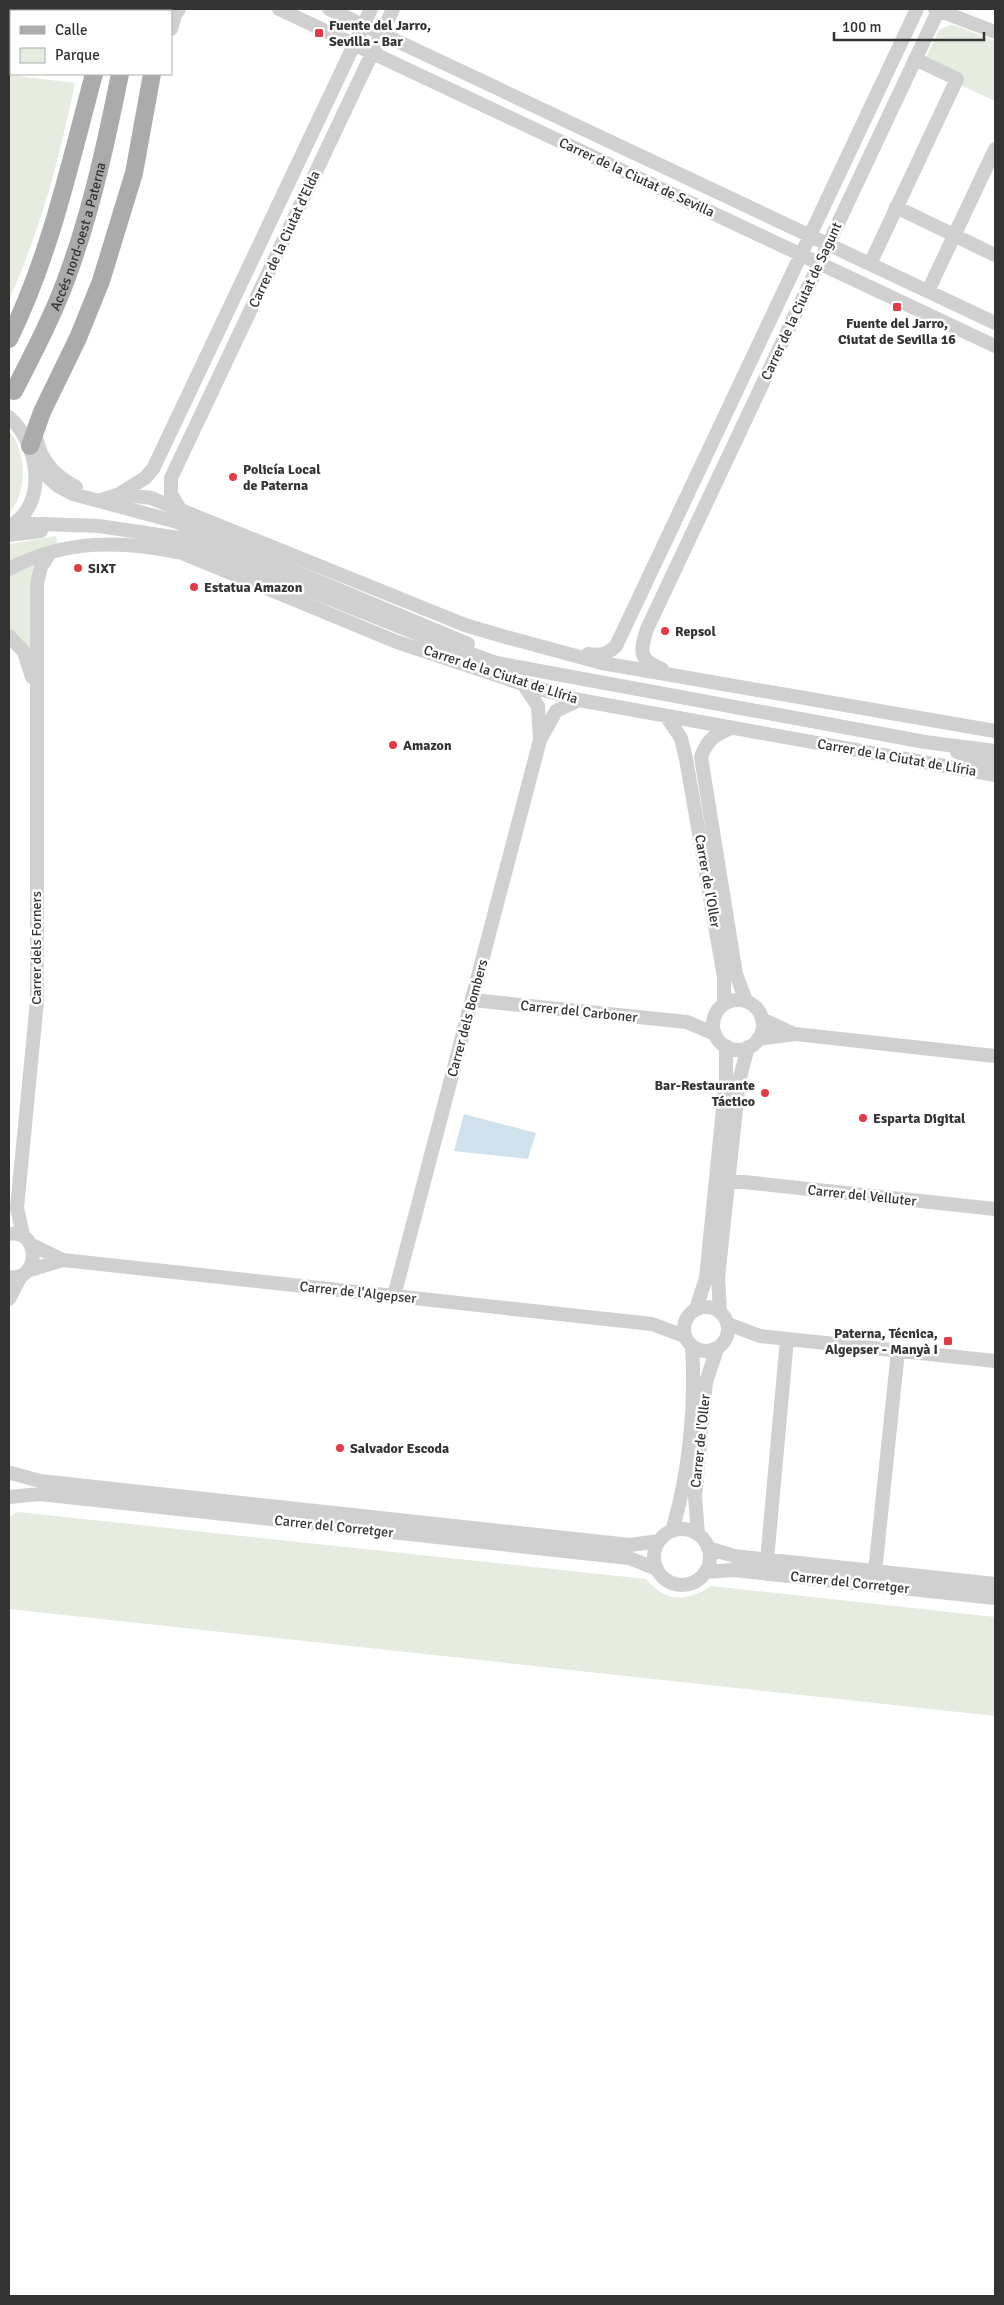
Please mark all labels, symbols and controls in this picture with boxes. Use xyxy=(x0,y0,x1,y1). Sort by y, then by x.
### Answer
legend xyxy=(10,10,172,75)
scale bar xyxy=(834,10,984,42)
place label: Fuente del Jarro, Sevilla - Bar xyxy=(329,17,431,50)
text: 100 m xyxy=(842,18,882,36)
text: Calle xyxy=(55,21,88,39)
marker: Fuente del Jarro, Sevilla - Bar xyxy=(313,27,325,39)
text: Parque xyxy=(55,46,100,64)
street label: Carrer de la Ciutat de Sevilla xyxy=(556,134,717,221)
street label: Accés nord-oest a Paterna xyxy=(47,160,110,313)
street label: Carrer de la Ciutat d'Elda xyxy=(245,168,324,310)
street label: Carrer de la Ciutat de Sagunt xyxy=(757,220,846,383)
marker: Fuente del Jarro, Ciutat de Sevilla 16 xyxy=(891,301,903,313)
place label: Fuente del Jarro, Ciutat de Sevilla 16 xyxy=(838,315,956,348)
place label: Policía Local de Paterna xyxy=(243,461,321,494)
marker: Policía Local de Paterna xyxy=(227,471,239,483)
place label: SIXT xyxy=(88,560,117,577)
marker: SIXT xyxy=(72,562,84,574)
place label: Estatua Amazon xyxy=(204,579,303,596)
marker: Estatua Amazon xyxy=(188,581,200,593)
place label: Repsol xyxy=(675,623,716,640)
marker: Repsol xyxy=(659,625,671,637)
street label: Carrer de la Ciutat de Llíria xyxy=(422,642,580,707)
street label: Carrer de la Ciutat de Llíria xyxy=(816,735,978,780)
place label: Amazon xyxy=(403,737,452,754)
marker: Amazon xyxy=(387,739,399,751)
street label: Carrer de l'Oller xyxy=(691,833,724,930)
street label: Carrer dels Forners xyxy=(28,891,45,1005)
street label: Carrer dels Bombers xyxy=(444,957,491,1079)
street label: Carrer del Carboner xyxy=(520,997,639,1026)
place label: Bar-Restaurante Táctico xyxy=(654,1077,755,1110)
marker: Bar-Restaurante Táctico xyxy=(759,1087,771,1099)
place label: Esparta Digital xyxy=(873,1110,966,1127)
marker: Esparta Digital xyxy=(857,1112,869,1124)
street label: Carrer del Velluter xyxy=(807,1181,918,1210)
street label: Carrer de l'Algepser xyxy=(299,1278,418,1307)
place label: Paterna, Técnica, Algepser - Manyà I xyxy=(825,1325,938,1358)
marker: Paterna, Técnica, Algepser - Manyà I xyxy=(942,1335,954,1347)
street label: Carrer de l'Oller xyxy=(687,1393,714,1489)
place label: Salvador Escoda xyxy=(350,1440,449,1457)
marker: Salvador Escoda xyxy=(334,1442,346,1454)
street label: Carrer del Corretger xyxy=(274,1512,395,1541)
street label: Carrer del Corretger xyxy=(790,1568,911,1597)

